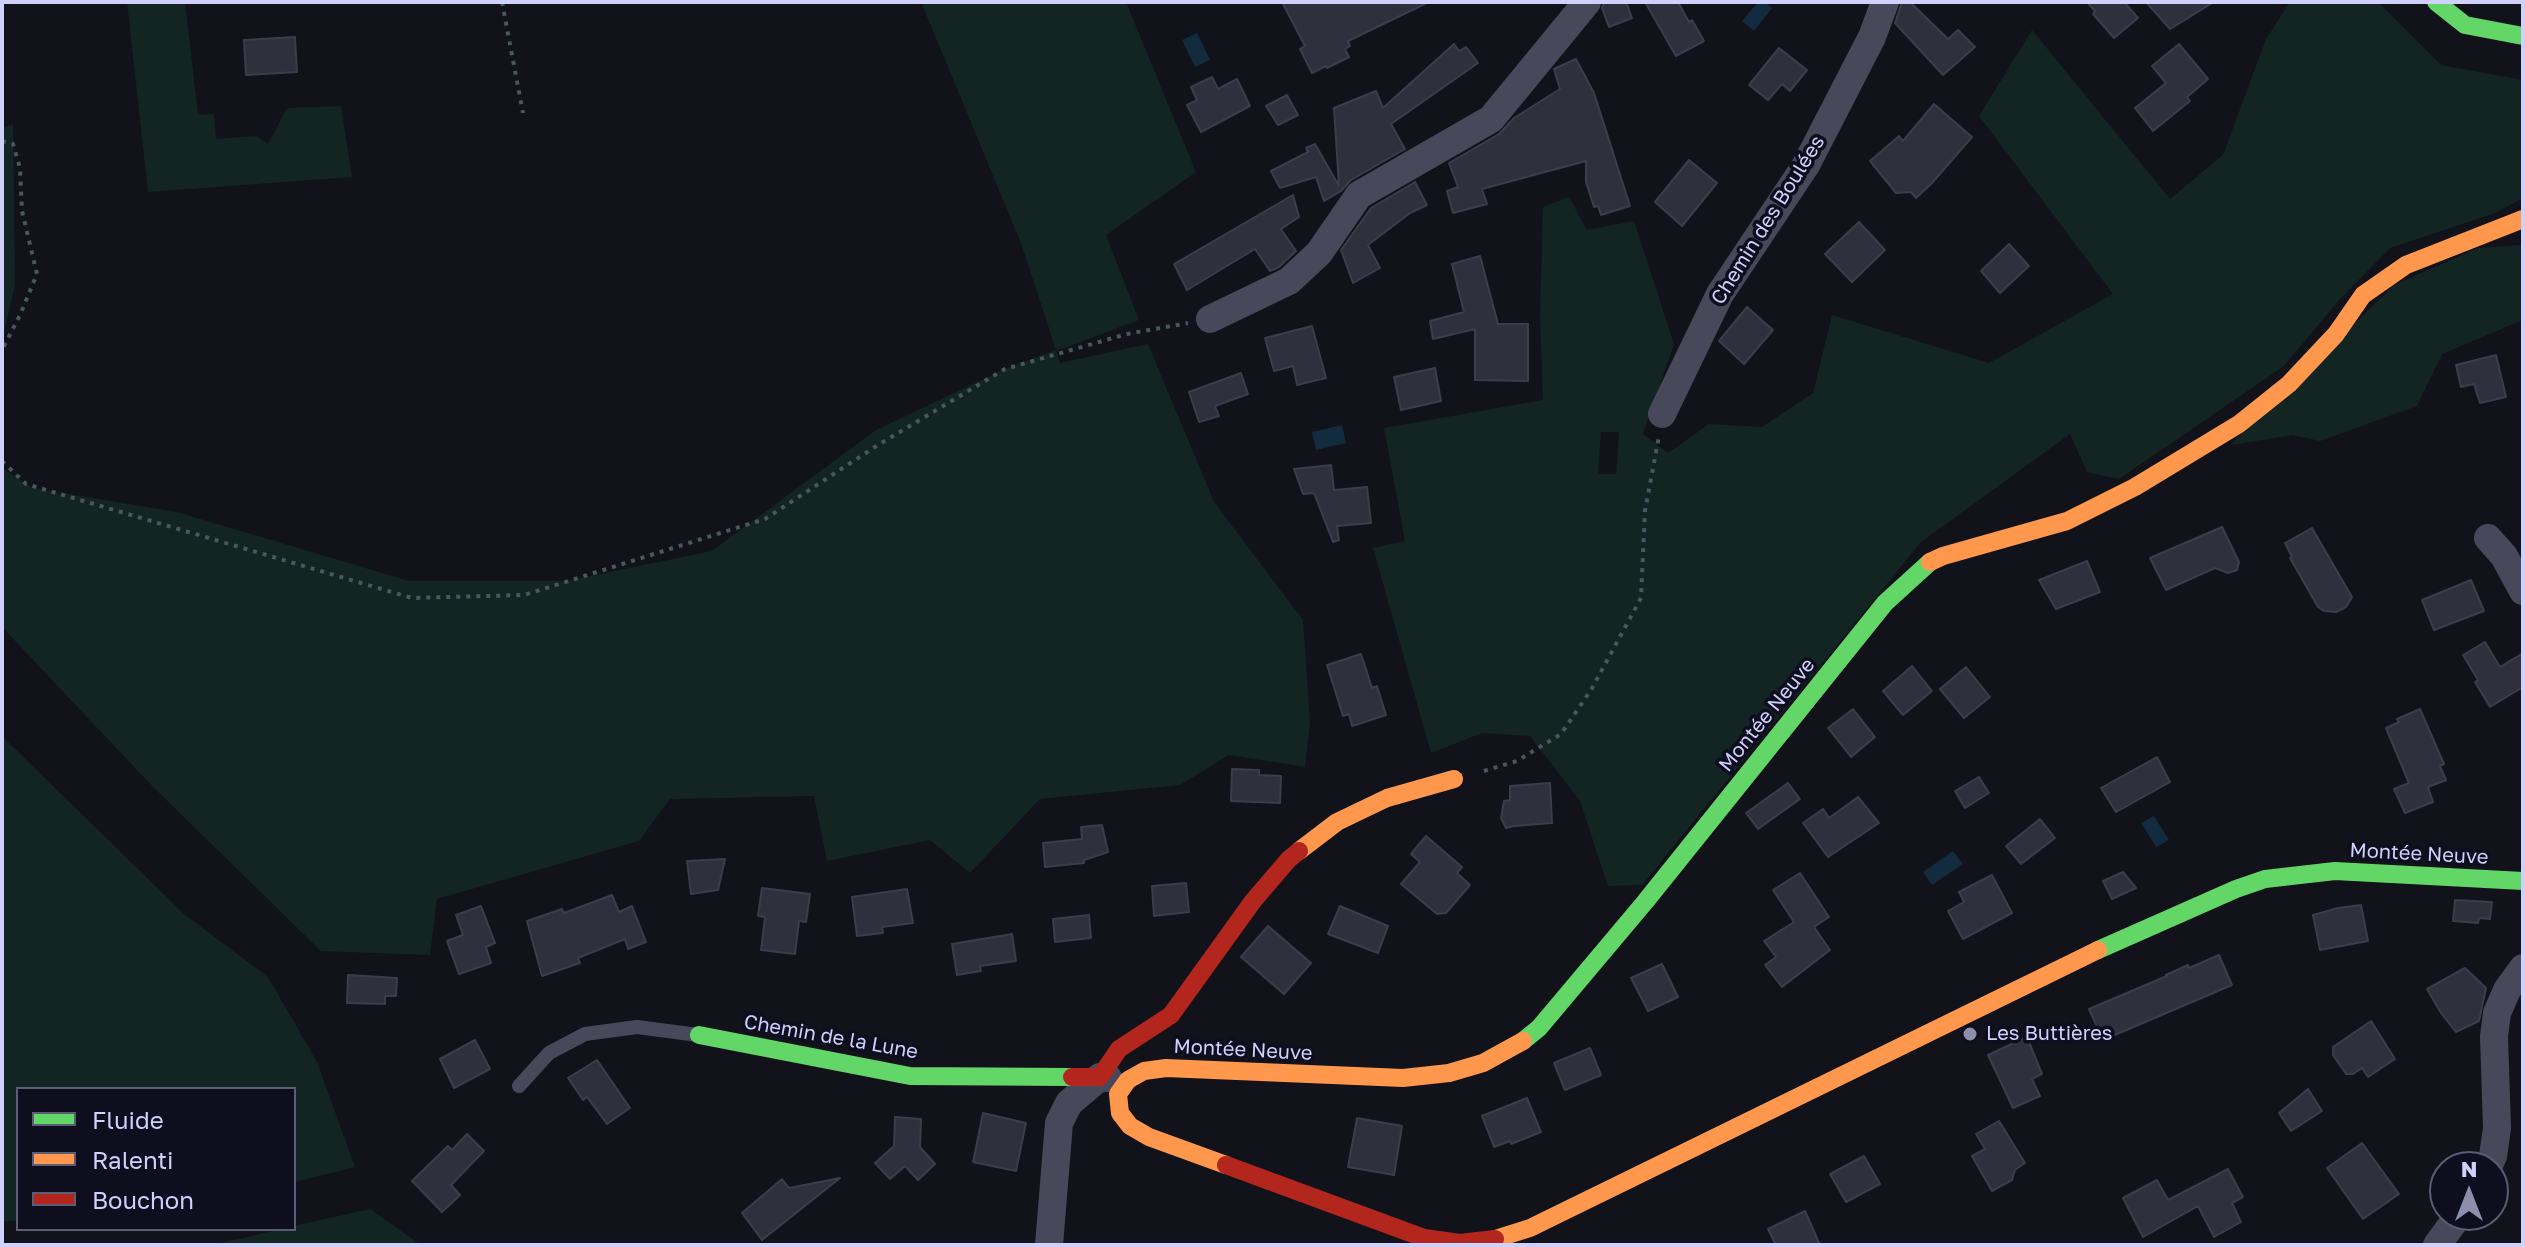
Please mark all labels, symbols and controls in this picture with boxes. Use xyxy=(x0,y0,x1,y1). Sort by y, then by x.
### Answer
street label: Chemin des Boulées xyxy=(1706,131,1830,309)
street label: Montée Neuve xyxy=(1714,654,1820,776)
street label: Montée Neuve xyxy=(2349,838,2489,870)
street label: Chemin de la Lune xyxy=(742,1010,920,1064)
place label: Les Buttières xyxy=(1986,1022,2112,1046)
marker: Les Buttières xyxy=(1961,1025,1979,1043)
street label: Montée Neuve xyxy=(1173,1034,1313,1066)
legend xyxy=(16,1087,296,1231)
text: Fluide xyxy=(92,1105,164,1134)
text: Ralenti xyxy=(92,1145,174,1174)
north arrow xyxy=(2429,1151,2509,1231)
text: N xyxy=(2461,1155,2477,1182)
text: Bouchon xyxy=(92,1185,194,1214)

